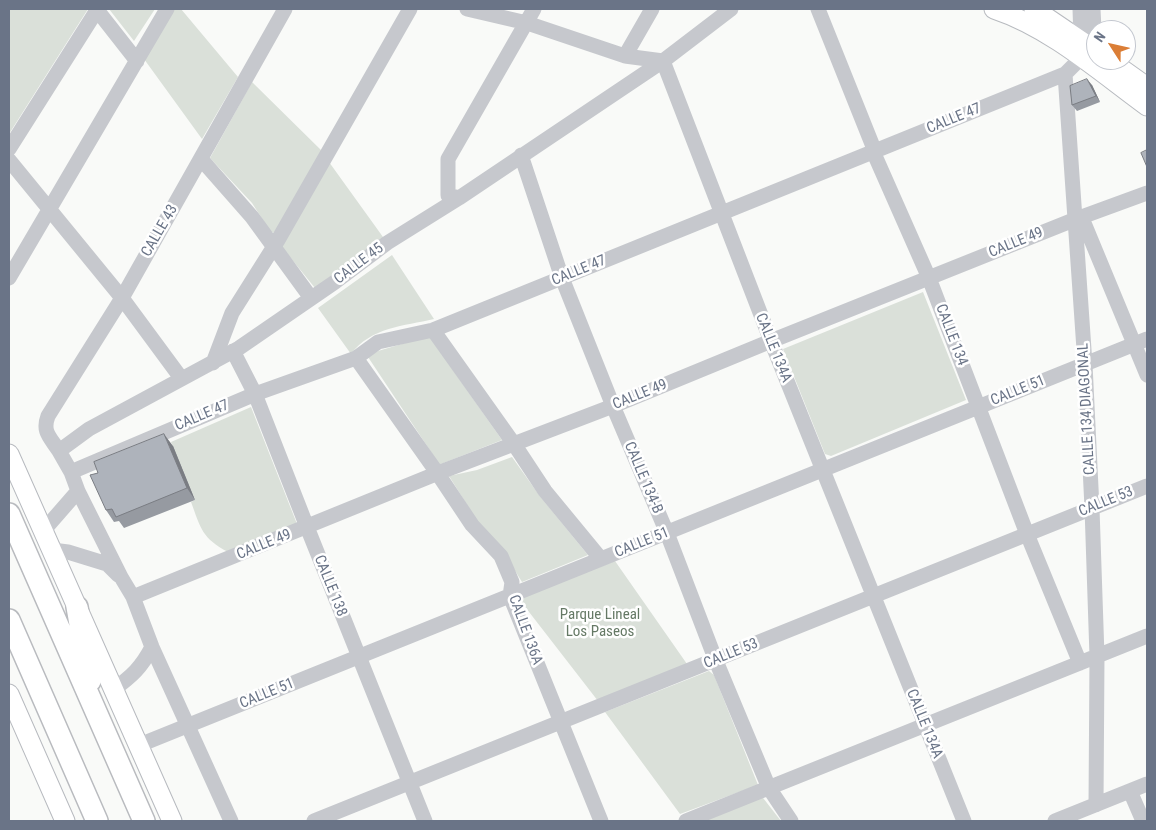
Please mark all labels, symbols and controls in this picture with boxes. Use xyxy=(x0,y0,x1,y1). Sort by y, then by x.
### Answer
north arrow xyxy=(1086,20,1136,70)
text: N xyxy=(1091,29,1109,45)
street label: CALLE 47 xyxy=(924,100,984,138)
street label: CALLE 43 xyxy=(138,202,182,260)
street label: CALLE 49 xyxy=(986,224,1046,262)
street label: CALLE 45 xyxy=(331,240,387,288)
street label: CALLE 47 xyxy=(549,252,609,290)
street label: CALLE 134 xyxy=(931,302,971,368)
street label: CALLE 134A xyxy=(751,311,795,385)
street label: CALLE 134 DIAGONAL xyxy=(1075,343,1099,475)
street label: CALLE 51 xyxy=(988,372,1048,410)
street label: CALLE 49 xyxy=(610,376,670,414)
street label: CALLE 47 xyxy=(172,397,232,435)
street label: CALLE 134-B xyxy=(620,439,666,517)
street label: CALLE 53 xyxy=(1076,483,1136,521)
street label: CALLE 51 xyxy=(612,524,672,562)
street label: CALLE 49 xyxy=(234,526,294,564)
street label: CALLE 138 xyxy=(310,553,350,619)
street label: CALLE 136A xyxy=(504,593,546,667)
park label: Parque Lineal Los Paseos xyxy=(560,606,640,641)
street label: CALLE 53 xyxy=(701,635,761,673)
street label: CALLE 51 xyxy=(237,675,297,713)
street label: CALLE 134A xyxy=(902,687,946,761)

